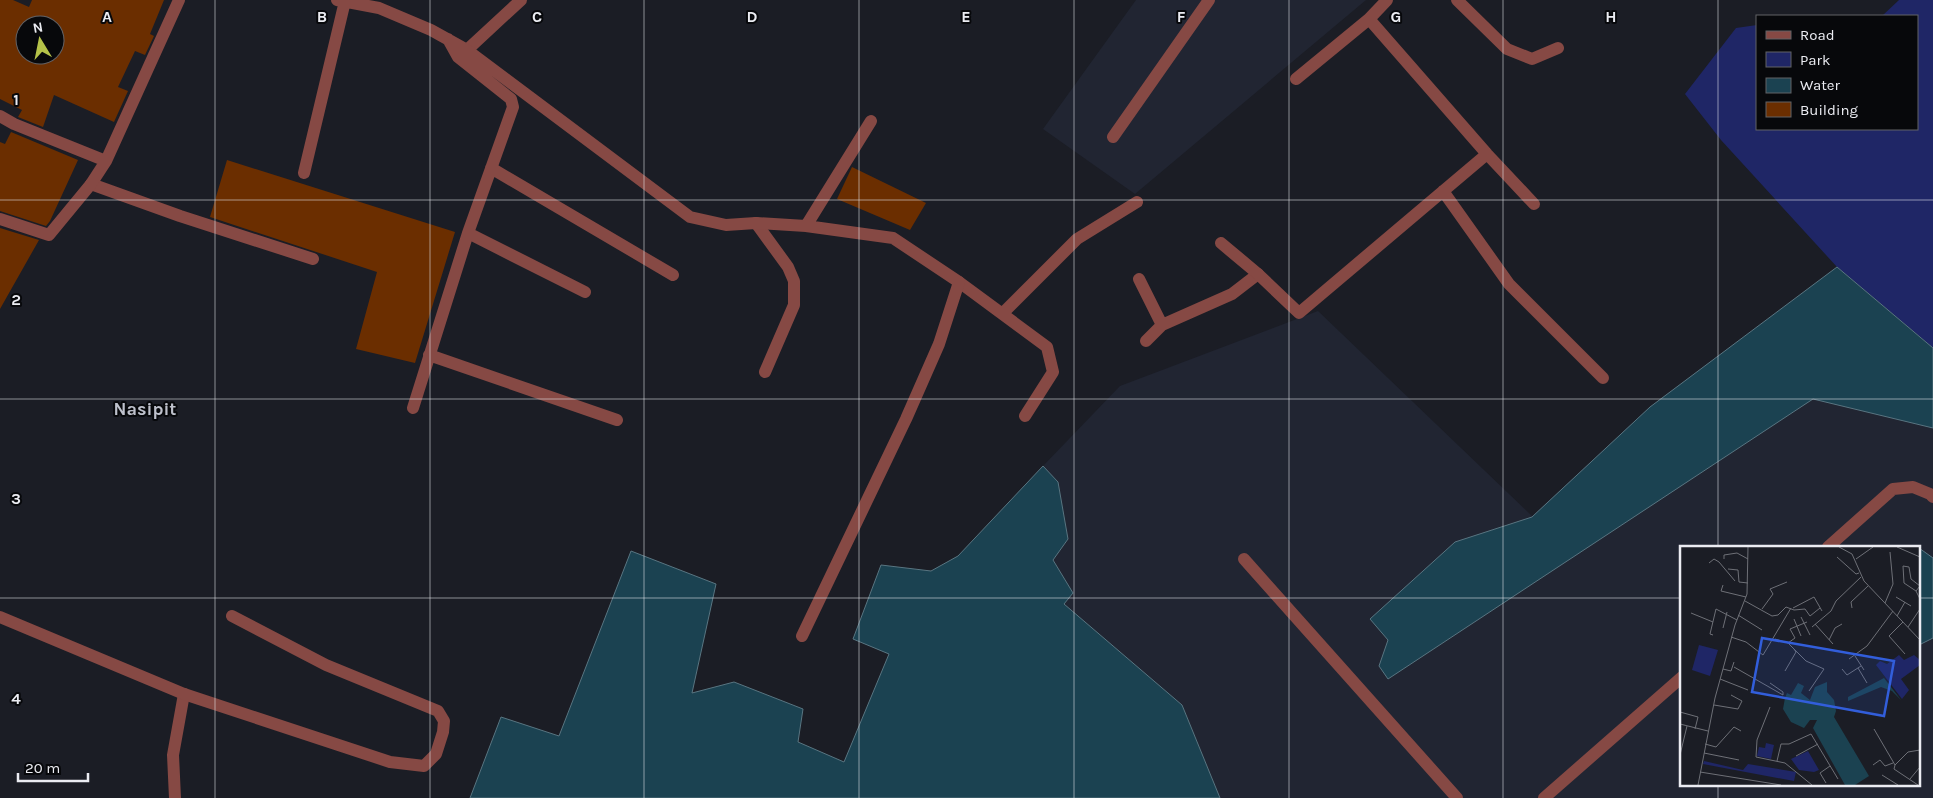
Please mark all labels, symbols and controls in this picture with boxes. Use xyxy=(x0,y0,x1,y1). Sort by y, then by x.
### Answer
text: A xyxy=(102,7,112,26)
text: B xyxy=(317,7,327,26)
text: C xyxy=(532,7,542,26)
text: D xyxy=(747,7,758,26)
text: E xyxy=(961,7,971,26)
text: F xyxy=(1177,7,1186,26)
text: G xyxy=(1391,7,1401,26)
text: H xyxy=(1605,7,1617,26)
north arrow xyxy=(15,15,65,65)
legend xyxy=(1756,15,1918,130)
text: N xyxy=(31,18,44,37)
text: Road xyxy=(1800,26,1835,44)
text: Park xyxy=(1800,51,1830,69)
text: Water xyxy=(1800,76,1841,94)
text: 1 xyxy=(13,90,19,109)
text: Building xyxy=(1800,101,1858,119)
text: 2 xyxy=(11,290,21,309)
district label: Nasipit xyxy=(114,398,176,420)
text: 3 xyxy=(11,489,21,508)
inset map xyxy=(1680,546,1920,786)
text: 4 xyxy=(11,689,21,708)
scale bar xyxy=(18,750,88,782)
text: 20 m xyxy=(25,759,60,777)

